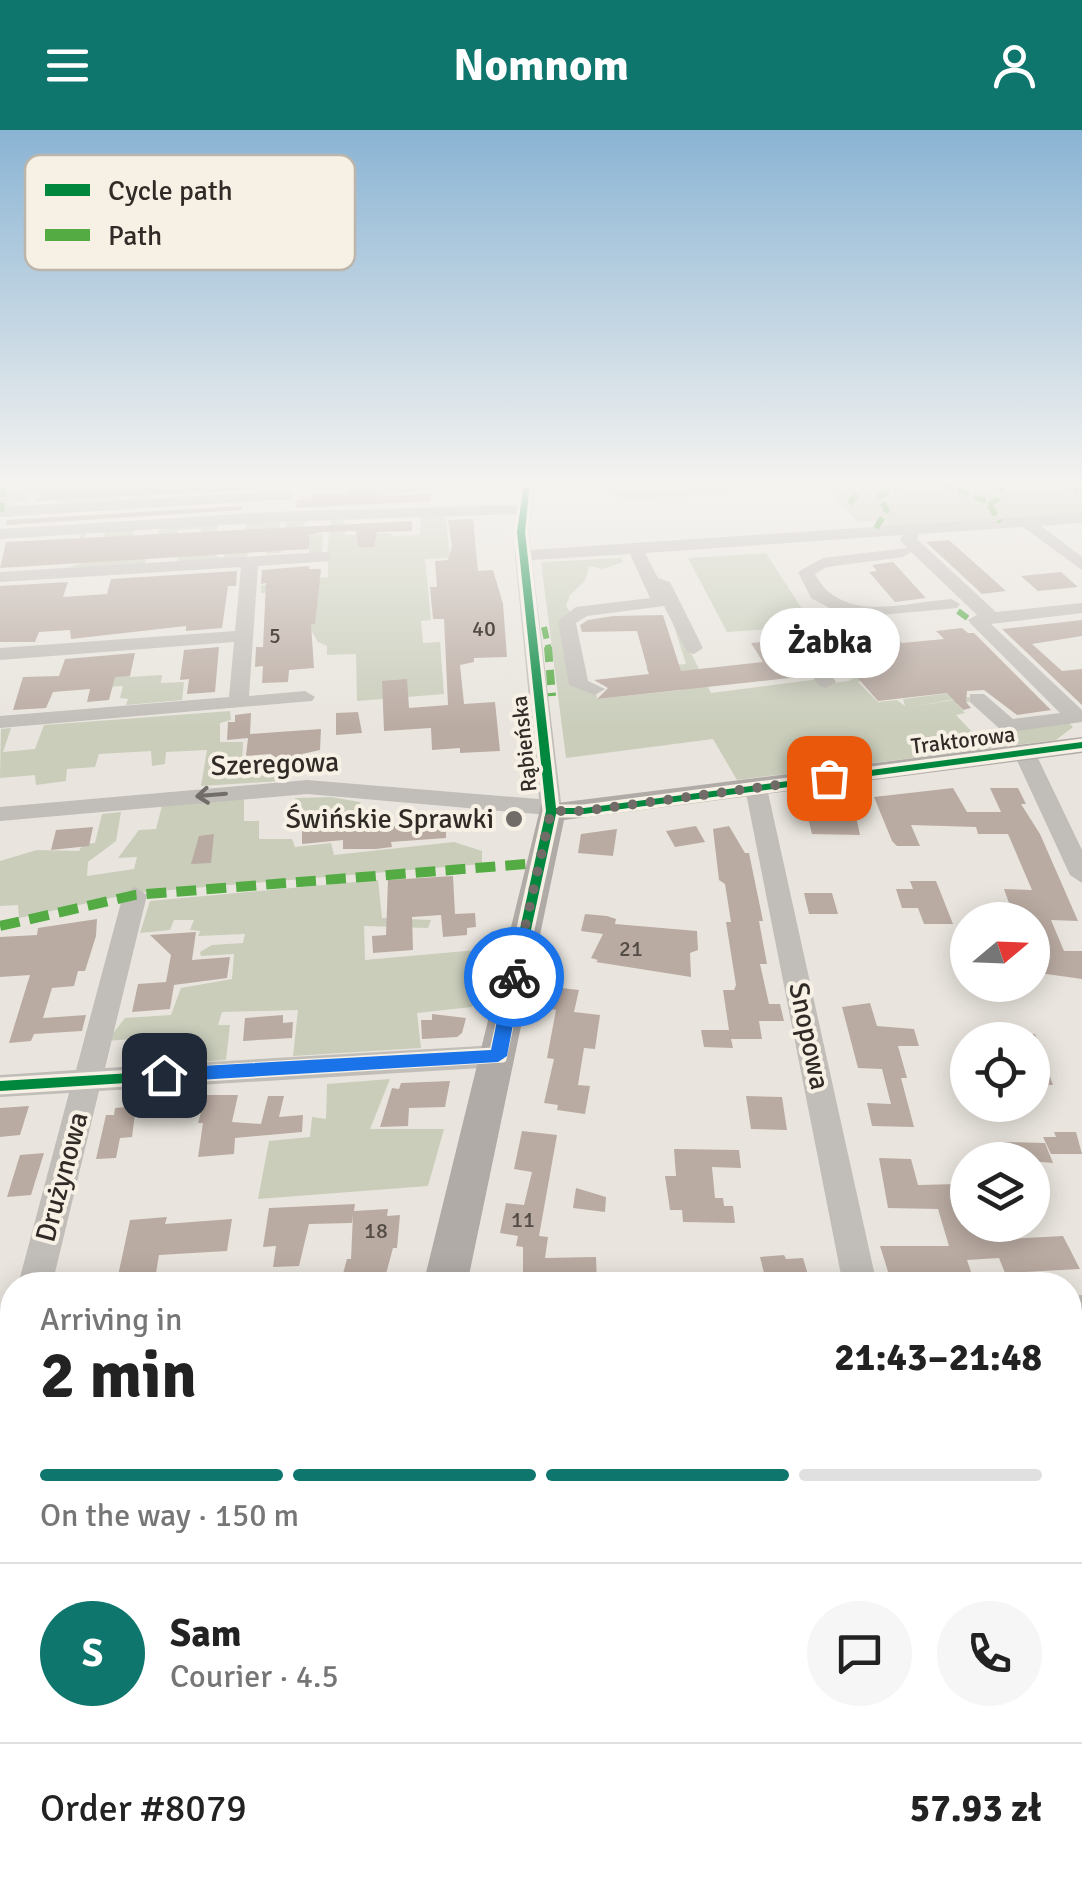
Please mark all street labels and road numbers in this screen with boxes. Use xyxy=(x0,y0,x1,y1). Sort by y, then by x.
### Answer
street label: Rąbieńska xyxy=(506,694,542,794)
street label: Traktorowa xyxy=(909,720,1017,760)
street label: Szeregowa xyxy=(210,745,340,783)
street label: Snopowa xyxy=(781,979,837,1093)
street label: Drużynowa xyxy=(28,1108,96,1246)

